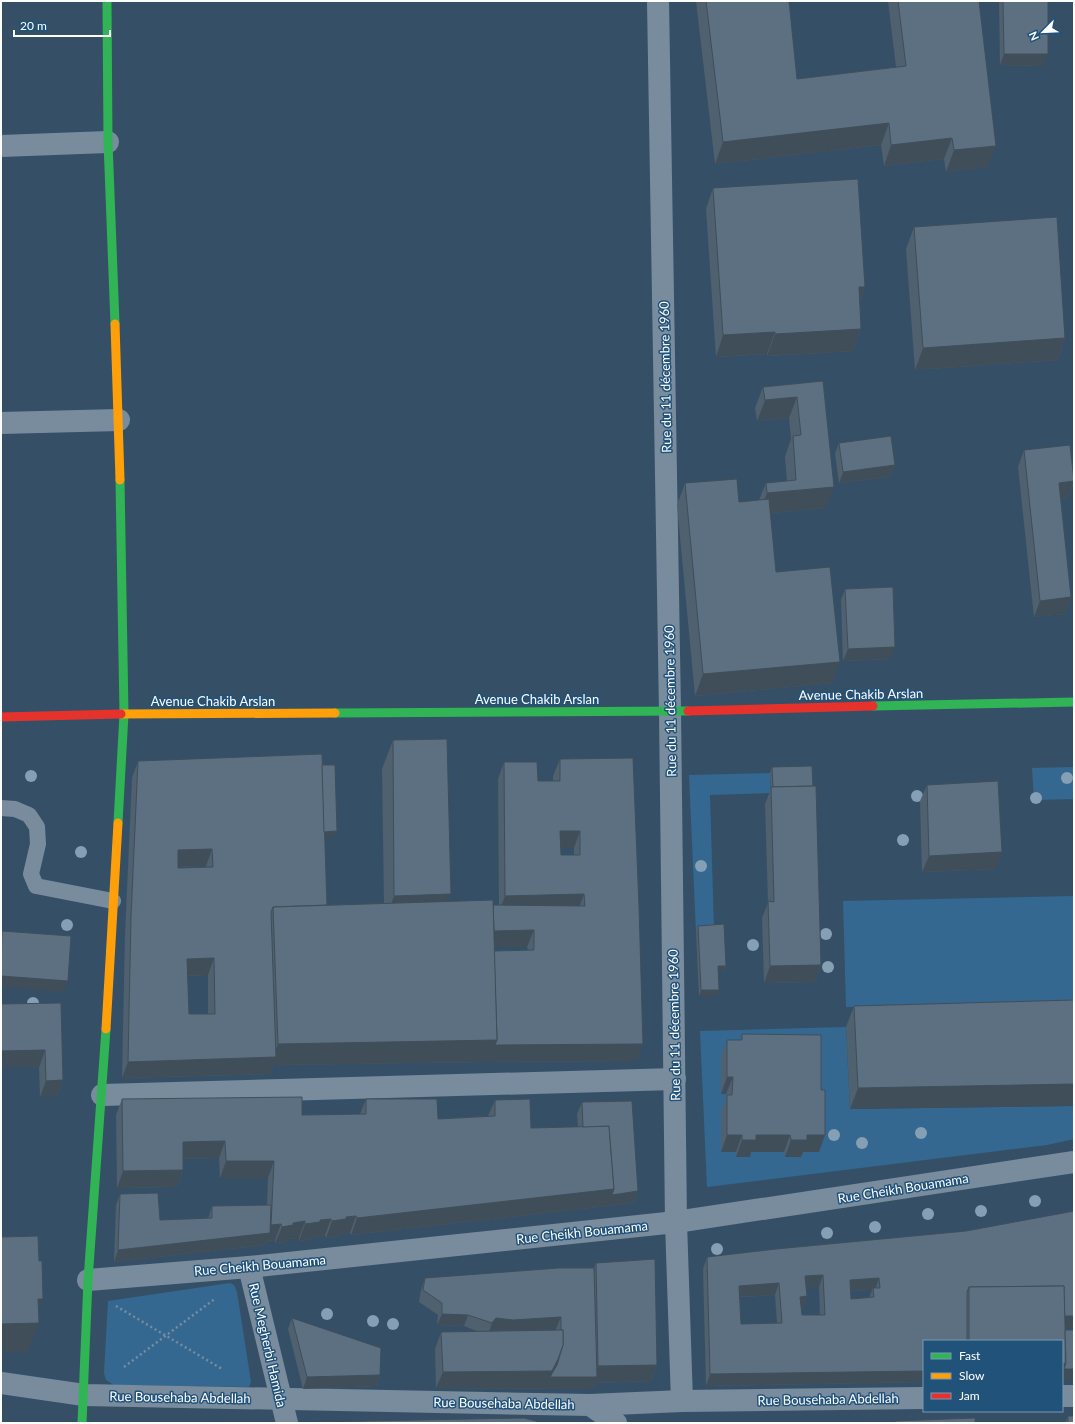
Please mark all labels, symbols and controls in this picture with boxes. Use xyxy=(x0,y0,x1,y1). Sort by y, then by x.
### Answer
scale bar xyxy=(14,12,110,38)
north arrow xyxy=(1023,12,1063,52)
text: 20 m xyxy=(20,18,47,33)
text: N xyxy=(1026,30,1041,43)
street label: Rue du 11 décembre 1960 xyxy=(656,301,674,453)
street label: Rue du 11 décembre 1960 xyxy=(661,625,679,777)
street label: Avenue Chakib Arslan xyxy=(799,685,923,703)
street label: Avenue Chakib Arslan xyxy=(475,691,599,707)
street label: Avenue Chakib Arslan xyxy=(151,693,275,709)
street label: Rue du 11 décembre 1960 xyxy=(665,949,683,1101)
street label: Rue Cheikh Bouamama xyxy=(836,1170,970,1206)
street label: Rue Cheikh Bouamama xyxy=(515,1217,649,1247)
street label: Rue Cheikh Bouamama xyxy=(193,1251,327,1279)
street label: Rue Megherbi Hamida xyxy=(246,1281,290,1409)
legend xyxy=(923,1340,1063,1412)
text: Fast xyxy=(959,1348,981,1363)
text: Slow xyxy=(959,1368,985,1383)
street label: Rue Bousehaba Abdellah xyxy=(109,1388,251,1406)
text: Jam xyxy=(959,1388,980,1403)
street label: Rue Bousehaba Abdellah xyxy=(757,1390,899,1408)
street label: Rue Bousehaba Abdellah xyxy=(433,1394,575,1412)

